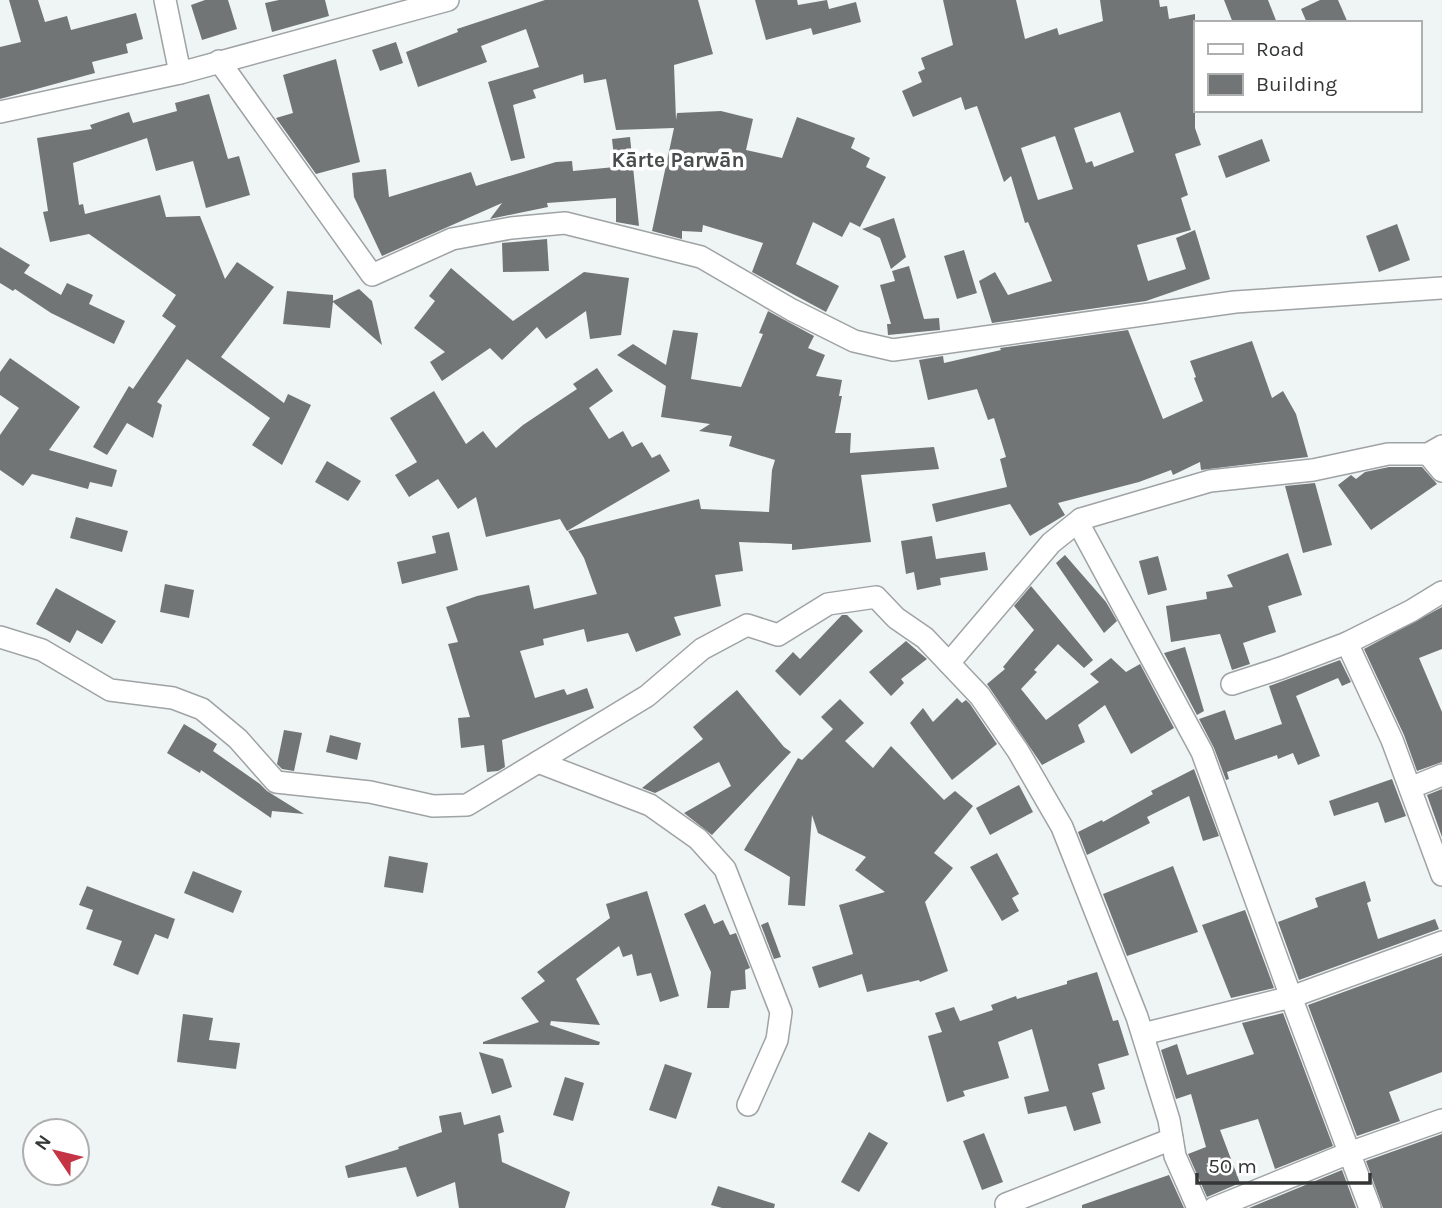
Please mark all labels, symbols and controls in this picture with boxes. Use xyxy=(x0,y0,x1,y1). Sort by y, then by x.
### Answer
legend xyxy=(1194,21,1421,112)
text: Road xyxy=(1256,37,1304,61)
text: Building xyxy=(1256,72,1337,96)
district label: Kārte Parwān xyxy=(612,148,745,172)
north arrow xyxy=(21,1117,91,1187)
text: N xyxy=(30,1131,56,1155)
scale bar xyxy=(1197,1142,1370,1186)
text: 50 m xyxy=(1208,1154,1257,1178)

